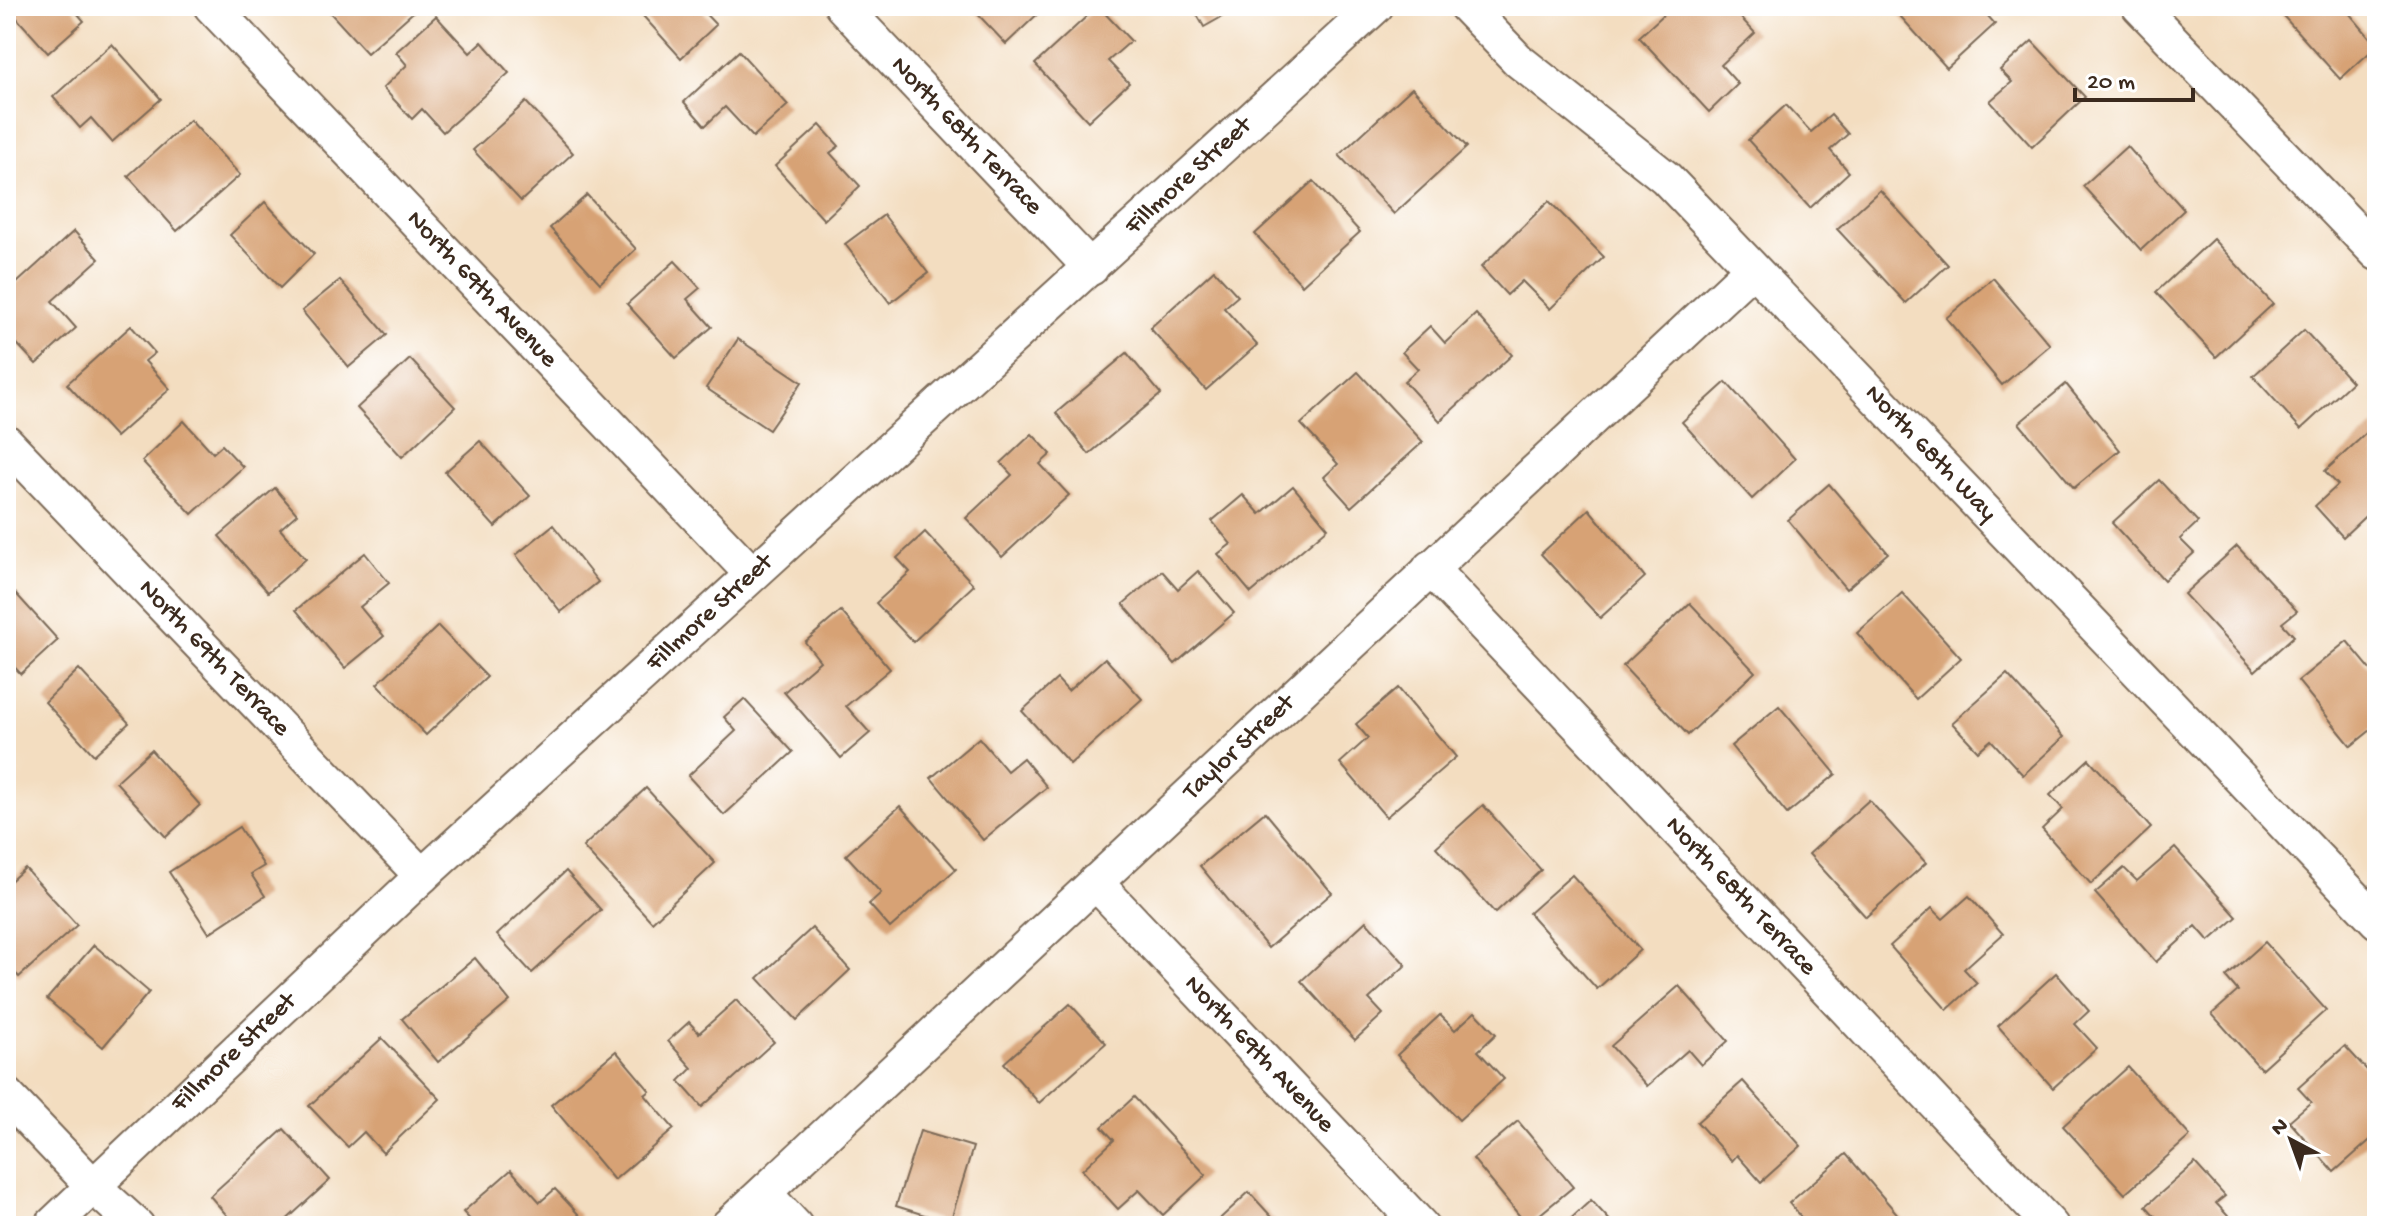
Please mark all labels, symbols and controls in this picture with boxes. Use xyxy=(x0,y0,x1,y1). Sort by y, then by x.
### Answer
street label: North 68th Terrace xyxy=(883,51,1049,223)
scale bar xyxy=(2075,52,2193,102)
text: 20 m xyxy=(2087,69,2135,98)
street label: Fillmore Street xyxy=(1118,109,1260,243)
street label: North 69th Avenue xyxy=(399,205,564,375)
street label: North 68th Way xyxy=(1857,379,2003,529)
street label: Fillmore Street xyxy=(640,546,782,679)
street label: North 69th Terrace xyxy=(131,573,296,744)
street label: Taylor Street xyxy=(1176,687,1303,809)
street label: North 68th Terrace xyxy=(1658,811,1823,983)
street label: North 69th Avenue xyxy=(1177,969,1341,1140)
street label: Fillmore Street xyxy=(165,985,305,1120)
north arrow xyxy=(2251,1100,2331,1180)
text: N xyxy=(2267,1113,2294,1142)

